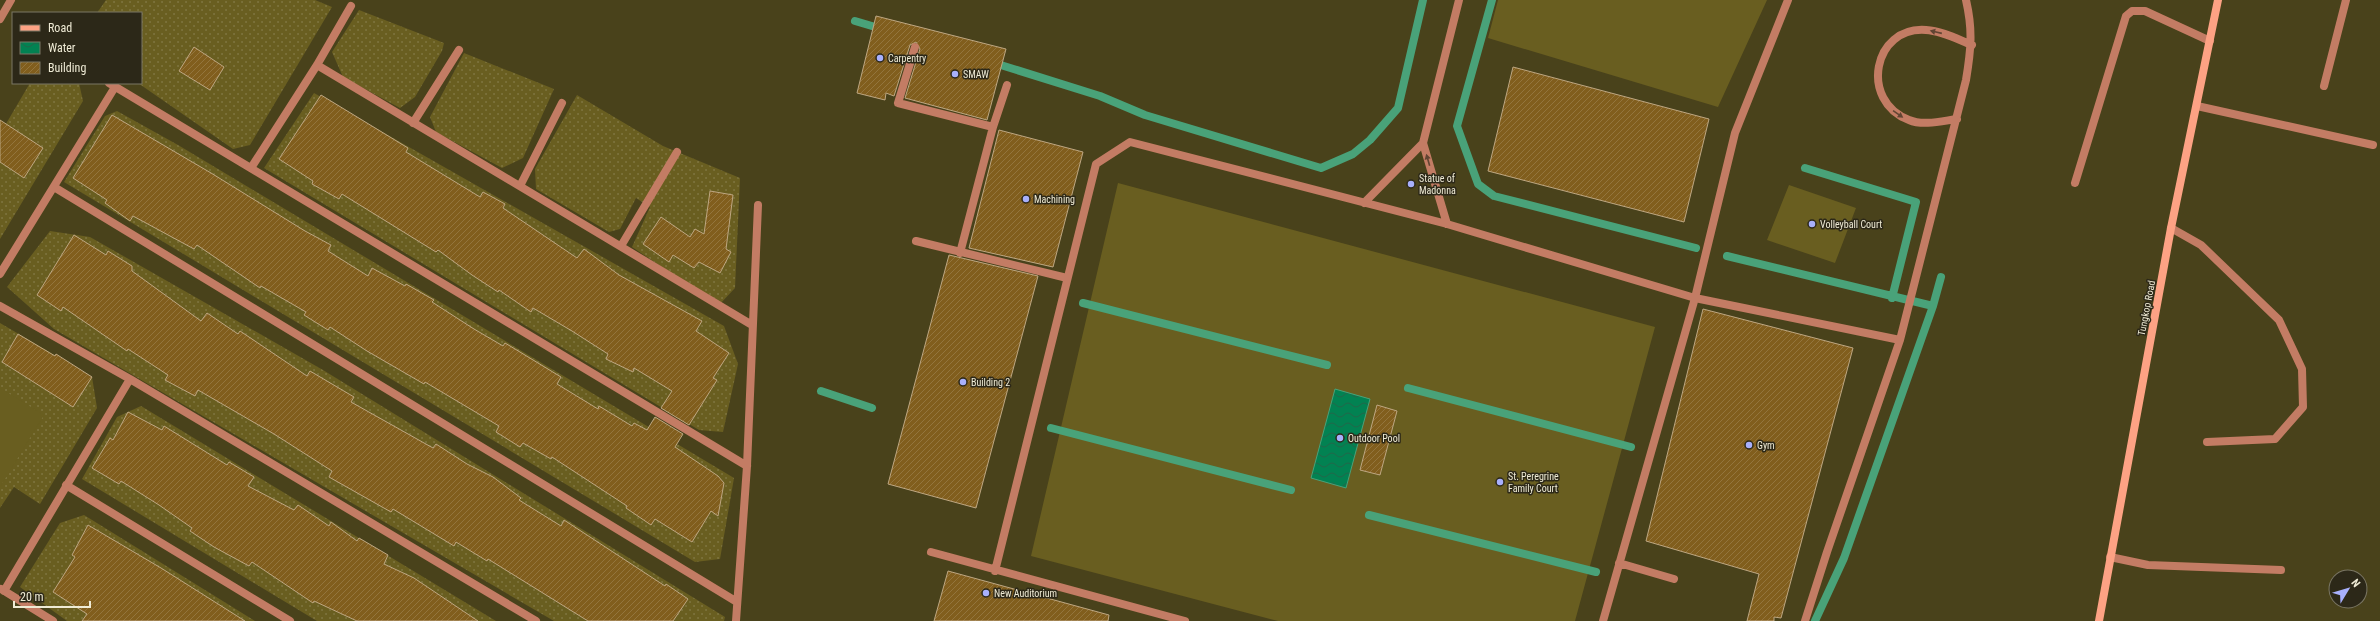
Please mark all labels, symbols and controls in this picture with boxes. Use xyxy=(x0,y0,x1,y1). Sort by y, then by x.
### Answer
legend xyxy=(12,12,142,84)
text: Road xyxy=(48,21,72,35)
one-way arrow xyxy=(1929,28,1942,34)
text: Water xyxy=(48,41,76,55)
marker: Carpentry xyxy=(875,53,885,63)
place label: Carpentry xyxy=(888,53,926,64)
text: Building xyxy=(48,61,86,75)
marker: SMAW xyxy=(950,69,960,79)
place label: SMAW xyxy=(963,69,989,80)
one-way arrow xyxy=(1893,110,1903,118)
one-way arrow xyxy=(1425,154,1431,166)
place label: Statue of Madonna xyxy=(1419,173,1456,196)
marker: Statue of Madonna xyxy=(1406,179,1416,189)
marker: Machining xyxy=(1021,194,1031,204)
place label: Machining xyxy=(1034,194,1075,205)
marker: Volleyball Court xyxy=(1807,219,1817,229)
place label: Volleyball Court xyxy=(1820,219,1882,230)
street label: Tungkop Road xyxy=(2136,279,2157,337)
marker: Building 2 xyxy=(958,377,968,387)
place label: Building 2 xyxy=(971,377,1010,388)
marker: Outdoor Pool xyxy=(1335,433,1345,443)
place label: Outdoor Pool xyxy=(1348,433,1400,444)
marker: Gym xyxy=(1744,440,1754,450)
place label: Gym xyxy=(1757,440,1775,451)
place label: St. Peregrine Family Court xyxy=(1508,471,1559,494)
marker: St. Peregrine Family Court xyxy=(1495,477,1505,487)
north arrow xyxy=(2328,569,2368,609)
text: N xyxy=(2348,576,2363,590)
scale bar xyxy=(14,583,90,609)
marker: New Auditorium xyxy=(981,588,991,598)
place label: New Auditorium xyxy=(994,588,1057,599)
text: 20 m xyxy=(20,590,44,604)

